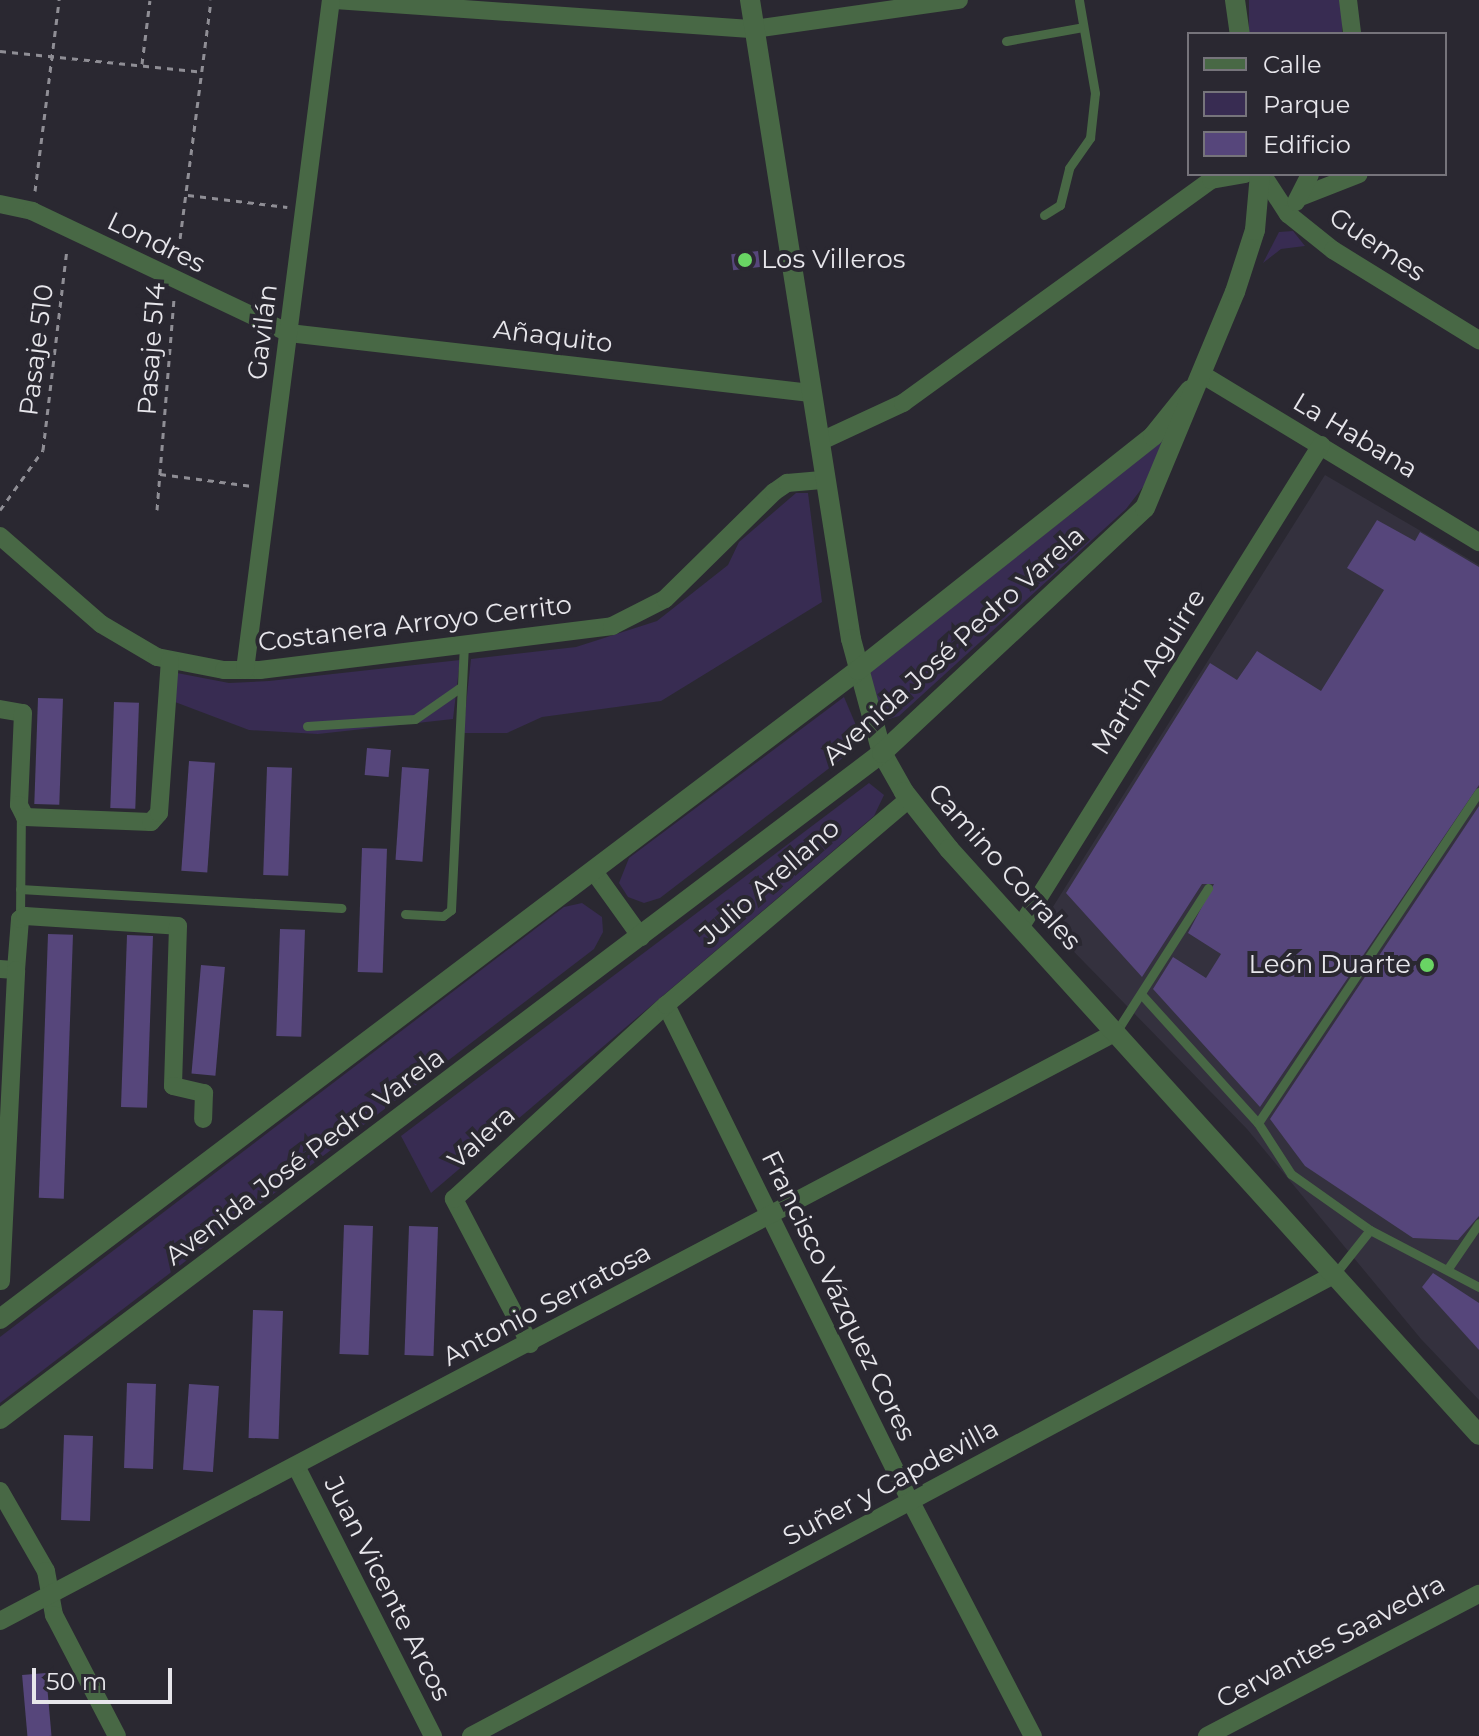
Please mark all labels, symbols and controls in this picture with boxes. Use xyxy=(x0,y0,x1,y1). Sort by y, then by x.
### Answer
legend xyxy=(1187,32,1447,176)
text: Calle xyxy=(1263,50,1321,79)
text: Parque xyxy=(1263,90,1350,119)
text: Edificio xyxy=(1263,130,1351,159)
street label: Guemes xyxy=(1323,202,1431,288)
street label: Londres xyxy=(102,206,210,280)
place label: Los Villeros xyxy=(761,244,905,276)
marker: Los Villeros xyxy=(736,251,754,269)
street label: Pasaje 510 xyxy=(13,282,61,418)
street label: Pasaje 514 xyxy=(132,282,172,416)
street label: Gavilán xyxy=(242,282,284,382)
street label: Añaquito xyxy=(492,314,614,360)
street label: La Habana xyxy=(1287,387,1423,485)
street label: Avenida José Pedro Varela xyxy=(817,520,1091,772)
street label: Martín Aguirre xyxy=(1085,583,1213,761)
street label: Costanera Arroyo Cerrito xyxy=(256,589,574,659)
street label: Camino Corrales xyxy=(921,777,1087,957)
street label: Julio Arellano xyxy=(694,813,846,951)
place label: León Duarte xyxy=(1249,949,1411,981)
marker: León Duarte xyxy=(1418,956,1436,974)
street label: Avenida José Pedro Varela xyxy=(159,1042,451,1272)
street label: Valera xyxy=(442,1100,522,1176)
street label: Francisco Vázquez Cores xyxy=(754,1146,922,1446)
street label: Antonio Serratosa xyxy=(438,1237,656,1373)
street label: Suñer y Capdevilla xyxy=(778,1413,1004,1553)
street label: Juan Vicente Arcos xyxy=(317,1472,457,1706)
street label: Cervantes Saavedra xyxy=(1211,1569,1451,1715)
scale bar xyxy=(36,1652,176,1702)
text: 50 m xyxy=(46,1667,107,1696)

